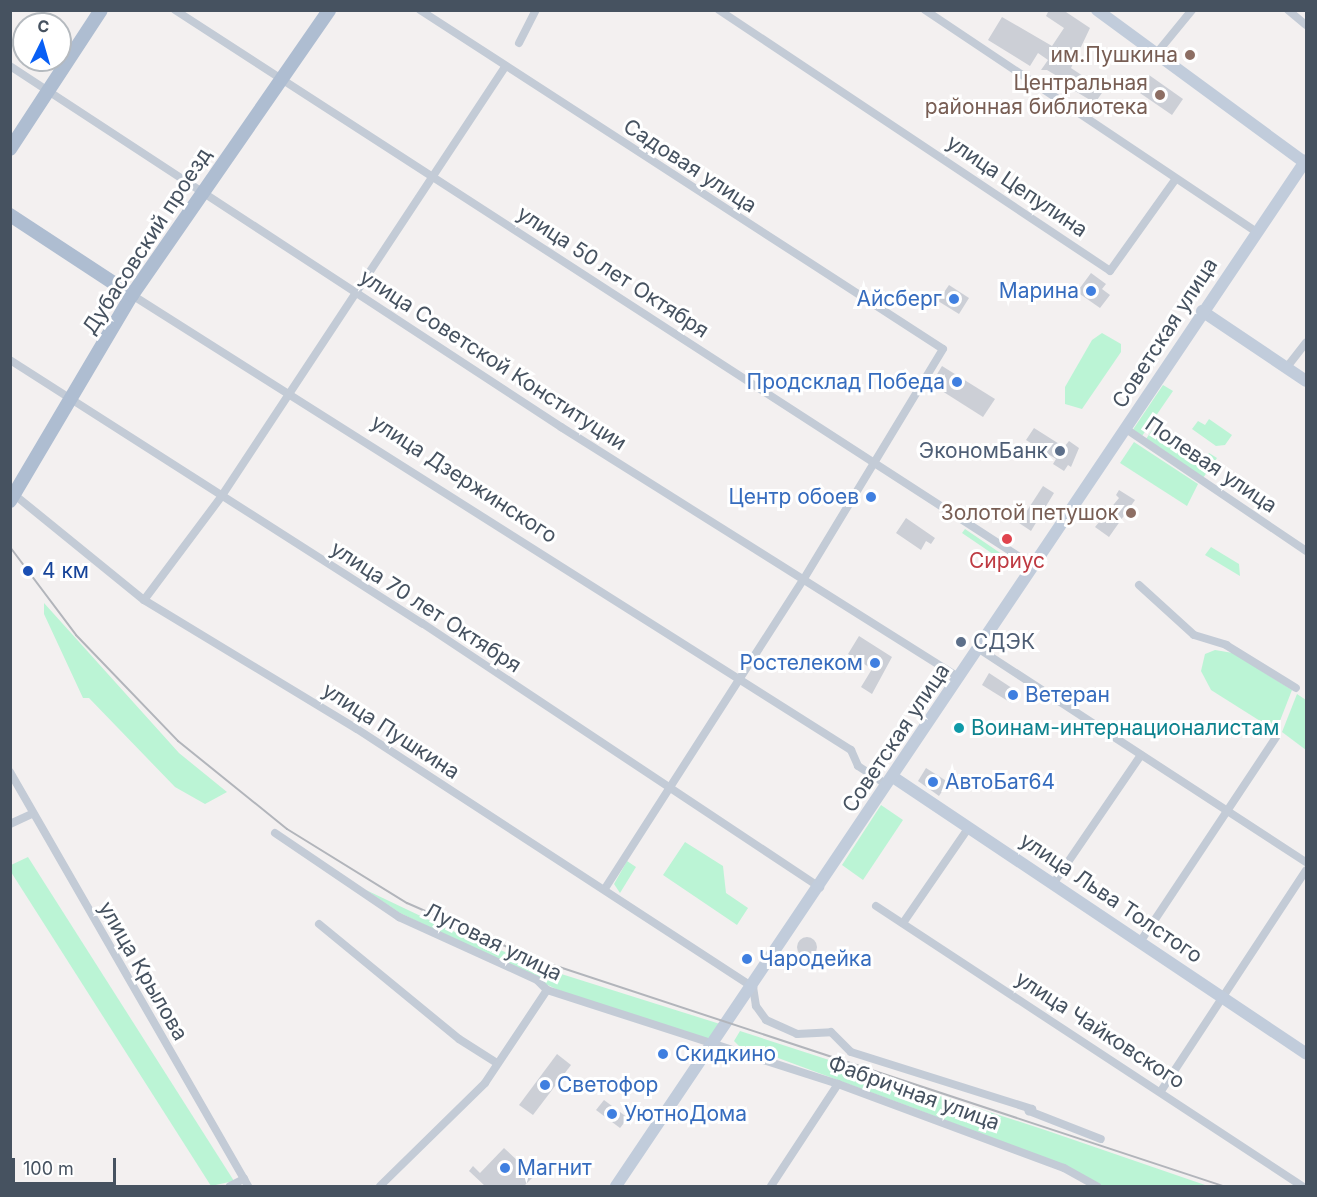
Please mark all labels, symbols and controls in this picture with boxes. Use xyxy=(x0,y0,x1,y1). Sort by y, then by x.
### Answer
north arrow xyxy=(12,12,72,72)
text: С xyxy=(37,16,50,37)
place label: им.Пушкина xyxy=(1051,42,1178,68)
marker: им.Пушкина xyxy=(1183,48,1197,62)
place label: Центральная районная библиотека xyxy=(925,70,1148,120)
marker: Центральная районная библиотека xyxy=(1153,88,1167,102)
street label: Садовая улица xyxy=(619,114,761,218)
street label: улица Цепулина xyxy=(942,130,1092,242)
street label: Дубасовский проезд xyxy=(77,143,217,339)
street label: улица 50 лет Октября xyxy=(512,201,714,343)
street label: Советская улица xyxy=(1107,253,1223,413)
street label: улица Советской Конституции xyxy=(355,264,631,456)
place label: Марина xyxy=(999,278,1079,304)
marker: Марина xyxy=(1084,284,1098,298)
place label: Айсберг xyxy=(856,286,942,312)
marker: Айсберг xyxy=(947,292,961,306)
place label: Продсклад Победа xyxy=(747,369,945,395)
marker: Продсклад Победа xyxy=(950,375,964,389)
street label: улица Дзержинского xyxy=(366,409,562,549)
street label: Полевая улица xyxy=(1140,412,1282,518)
place label: ЭкономБанк xyxy=(919,438,1048,464)
marker: ЭкономБанк xyxy=(1053,444,1067,458)
place label: Центр обоев xyxy=(729,484,859,510)
marker: Центр обоев xyxy=(864,490,878,504)
place label: Золотой петушок xyxy=(941,500,1119,526)
marker: Золотой петушок xyxy=(1124,506,1138,520)
marker: Сириус xyxy=(1000,532,1014,546)
street label: улица 70 лет Октября xyxy=(326,536,526,678)
place label: Сириус xyxy=(969,548,1045,574)
place label: 4 км xyxy=(42,558,89,584)
marker: 4 км xyxy=(19,562,37,580)
place label: СДЭК xyxy=(973,629,1035,655)
marker: СДЭК xyxy=(954,635,968,649)
place label: Ростелеком xyxy=(739,650,863,676)
marker: Ростелеком xyxy=(868,656,882,670)
street label: Советская улица xyxy=(837,659,955,817)
street label: улица Пушкина xyxy=(318,677,464,785)
place label: Ветеран xyxy=(1025,682,1110,708)
marker: Ветеран xyxy=(1006,688,1020,702)
place label: Воинам-интернационалистам xyxy=(971,715,1279,741)
marker: Воинам-интернационалистам xyxy=(952,721,966,735)
place label: АвтоБат64 xyxy=(945,769,1055,795)
marker: АвтоБат64 xyxy=(926,775,940,789)
street label: улица Льва Толстого xyxy=(1015,828,1207,968)
street label: улица Крылова xyxy=(93,897,193,1045)
street label: Луговая улица xyxy=(420,898,566,986)
place label: Чародейка xyxy=(759,946,872,972)
marker: Чародейка xyxy=(740,952,754,966)
street label: улица Чайковского xyxy=(1011,966,1189,1094)
place label: Скидкино xyxy=(675,1041,776,1067)
marker: Скидкино xyxy=(656,1047,670,1061)
street label: Фабричная улица xyxy=(825,1050,1003,1136)
place label: Светофор xyxy=(557,1072,658,1098)
marker: Светофор xyxy=(538,1078,552,1092)
place label: УютноДома xyxy=(624,1101,747,1127)
marker: УютноДома xyxy=(605,1107,619,1121)
scale bar xyxy=(15,1146,118,1184)
place label: Магнит xyxy=(517,1155,592,1181)
text: 100 m xyxy=(23,1158,74,1179)
marker: Магнит xyxy=(498,1161,512,1175)

